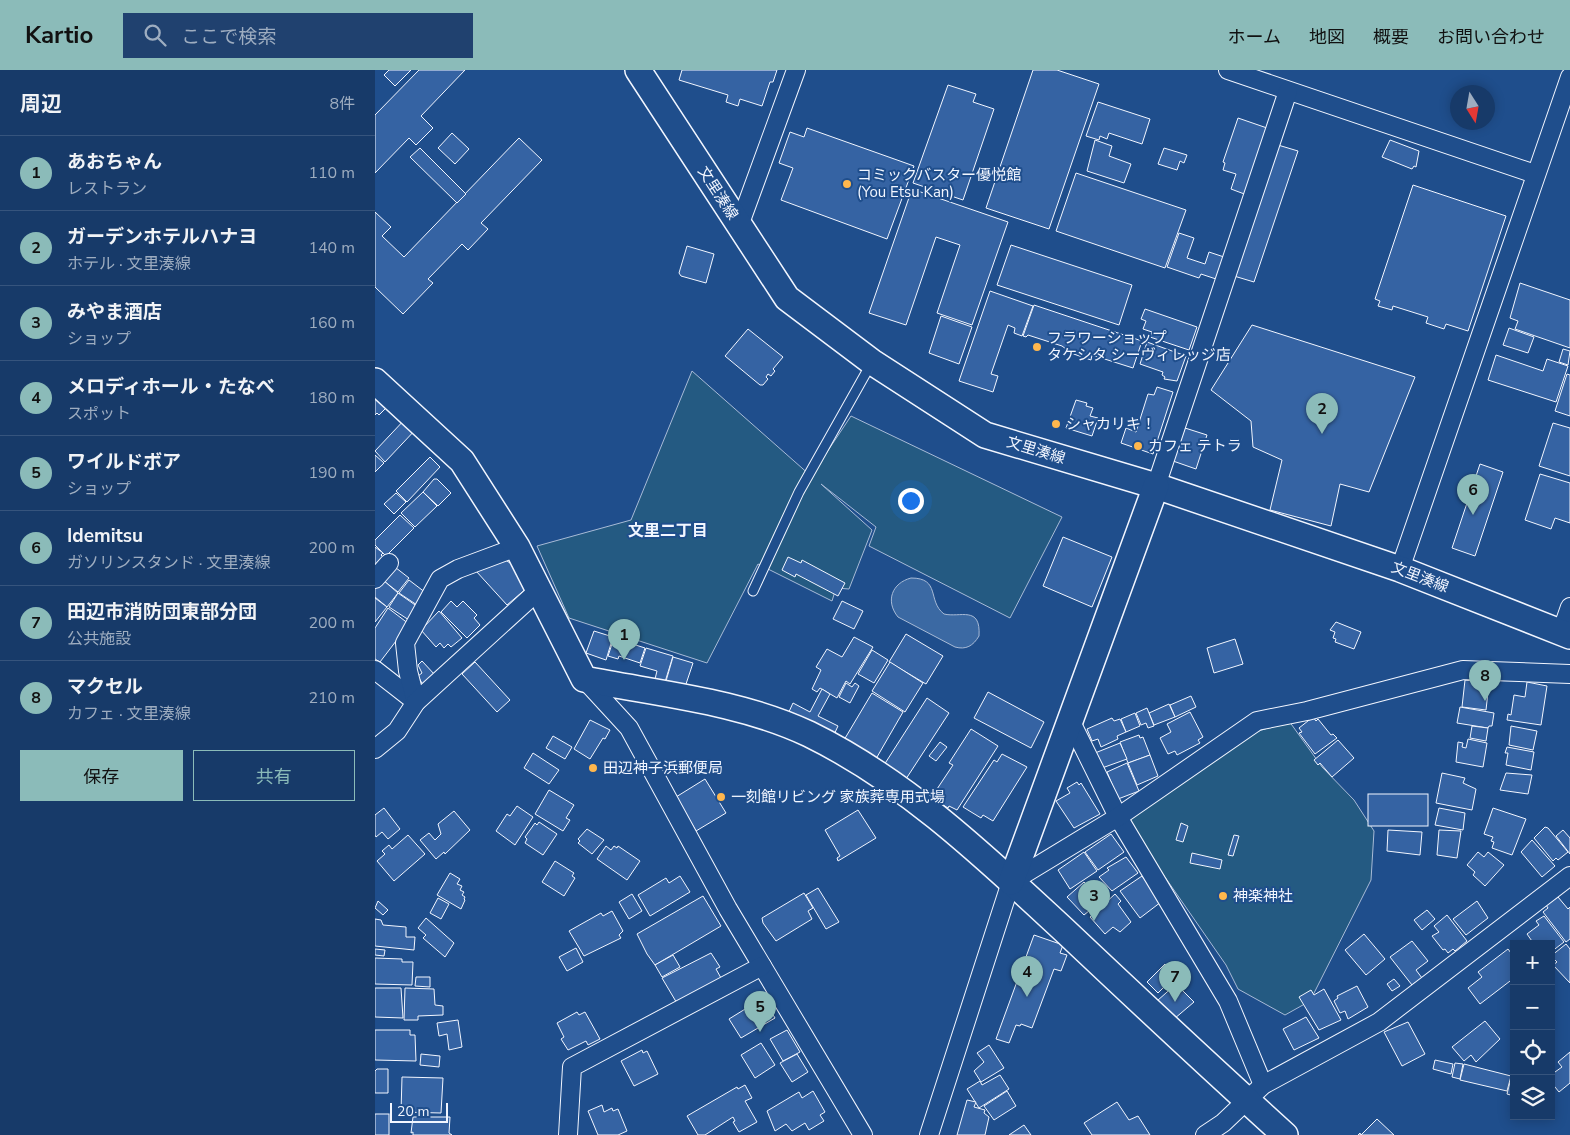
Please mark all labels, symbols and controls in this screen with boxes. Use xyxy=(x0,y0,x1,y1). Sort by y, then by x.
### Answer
search box xyxy=(123,13,473,58)
text: Kartio xyxy=(25,19,93,51)
icon: search xyxy=(141,21,169,49)
text: ここで検索 xyxy=(181,24,276,50)
text: ホーム xyxy=(1228,25,1281,49)
text: 地図 xyxy=(1309,25,1345,49)
text: 概要 xyxy=(1373,25,1409,49)
text: お問い合わせ xyxy=(1437,25,1545,49)
north arrow xyxy=(1450,85,1495,130)
text: 周辺 xyxy=(20,90,62,118)
text: 8件 xyxy=(329,93,355,115)
text: あおちゃん xyxy=(67,149,162,175)
text: 1 xyxy=(31,162,41,184)
text: 110 m xyxy=(308,162,355,184)
street label: 文里湊線 xyxy=(693,162,743,224)
place label: コミックバスター優悦館 (You Etsu Kan) xyxy=(857,165,1021,202)
text: レストラン xyxy=(67,178,147,200)
marker: コミックバスター優悦館 (You Etsu Kan) xyxy=(841,178,853,190)
text: ガーデンホテルハナヨ xyxy=(67,224,257,250)
text: 2 xyxy=(31,237,41,259)
text: 140 m xyxy=(308,237,355,259)
text: ホテル · 文里湊線 xyxy=(67,253,191,275)
text: みやま酒店 xyxy=(67,299,162,325)
text: 3 xyxy=(31,312,41,334)
text: 160 m xyxy=(308,312,355,334)
text: ショップ xyxy=(67,328,131,350)
place label: フラワーショップ タケシタ シーヴィレッジ店 xyxy=(1047,328,1231,365)
marker: フラワーショップ タケシタ シーヴィレッジ店 xyxy=(1031,341,1043,353)
text: メロディホール・たなべ xyxy=(67,374,275,400)
text: 4 xyxy=(31,387,41,409)
text: 180 m xyxy=(308,387,355,409)
pin: 2 xyxy=(1306,393,1338,434)
text: スポット xyxy=(67,403,131,425)
place label: シャカリキ！ xyxy=(1066,414,1156,434)
marker: シャカリキ！ xyxy=(1050,418,1062,430)
street label: 文里湊線 xyxy=(1004,432,1068,468)
place label: カフェ テトラ xyxy=(1148,436,1242,456)
marker: カフェ テトラ xyxy=(1132,440,1144,452)
text: ワイルドボア xyxy=(67,449,181,475)
text: 5 xyxy=(31,462,41,484)
text: 190 m xyxy=(308,462,355,484)
pin: 6 xyxy=(1457,474,1489,515)
text: ショップ xyxy=(67,478,131,500)
your location xyxy=(898,488,924,514)
district label: 文里二丁目 xyxy=(628,520,708,542)
text: Idemitsu xyxy=(67,523,143,549)
text: 6 xyxy=(31,537,41,559)
text: 200 m xyxy=(308,537,355,559)
text: ガソリンスタンド · 文里湊線 xyxy=(67,552,271,574)
street label: 文里湊線 xyxy=(1388,557,1452,597)
text: 田辺市消防団東部分団 xyxy=(67,599,257,625)
text: 7 xyxy=(31,612,41,634)
text: 200 m xyxy=(308,612,355,634)
pin: 1 xyxy=(608,619,640,660)
text: 公共施設 xyxy=(67,628,131,650)
pin: 8 xyxy=(1469,660,1501,701)
text: マクセル xyxy=(67,674,143,700)
text: 8 xyxy=(31,687,41,709)
text: 210 m xyxy=(308,687,355,709)
text: カフェ · 文里湊線 xyxy=(67,703,191,725)
button: 保存 xyxy=(20,750,183,801)
button: 共有 xyxy=(193,750,355,801)
place label: 田辺神子浜郵便局 xyxy=(603,758,723,778)
marker: 田辺神子浜郵便局 xyxy=(587,762,599,774)
place label: 一刻館リビング 家族葬専用式場 xyxy=(731,787,945,807)
marker: 一刻館リビング 家族葬専用式場 xyxy=(715,791,727,803)
pin: 3 xyxy=(1078,880,1110,921)
place label: 神楽神社 xyxy=(1233,886,1293,906)
marker: 神楽神社 xyxy=(1217,890,1229,902)
map controls xyxy=(1510,940,1555,1120)
button: + xyxy=(1510,940,1555,985)
pin: 4 xyxy=(1011,956,1043,997)
pin: 7 xyxy=(1159,961,1191,1002)
button: − xyxy=(1510,985,1555,1030)
pin: 5 xyxy=(744,991,776,1032)
button: locate xyxy=(1510,1030,1555,1075)
button: layers xyxy=(1510,1075,1555,1120)
scale bar xyxy=(390,1100,447,1123)
text: 20 m xyxy=(397,1102,429,1121)

